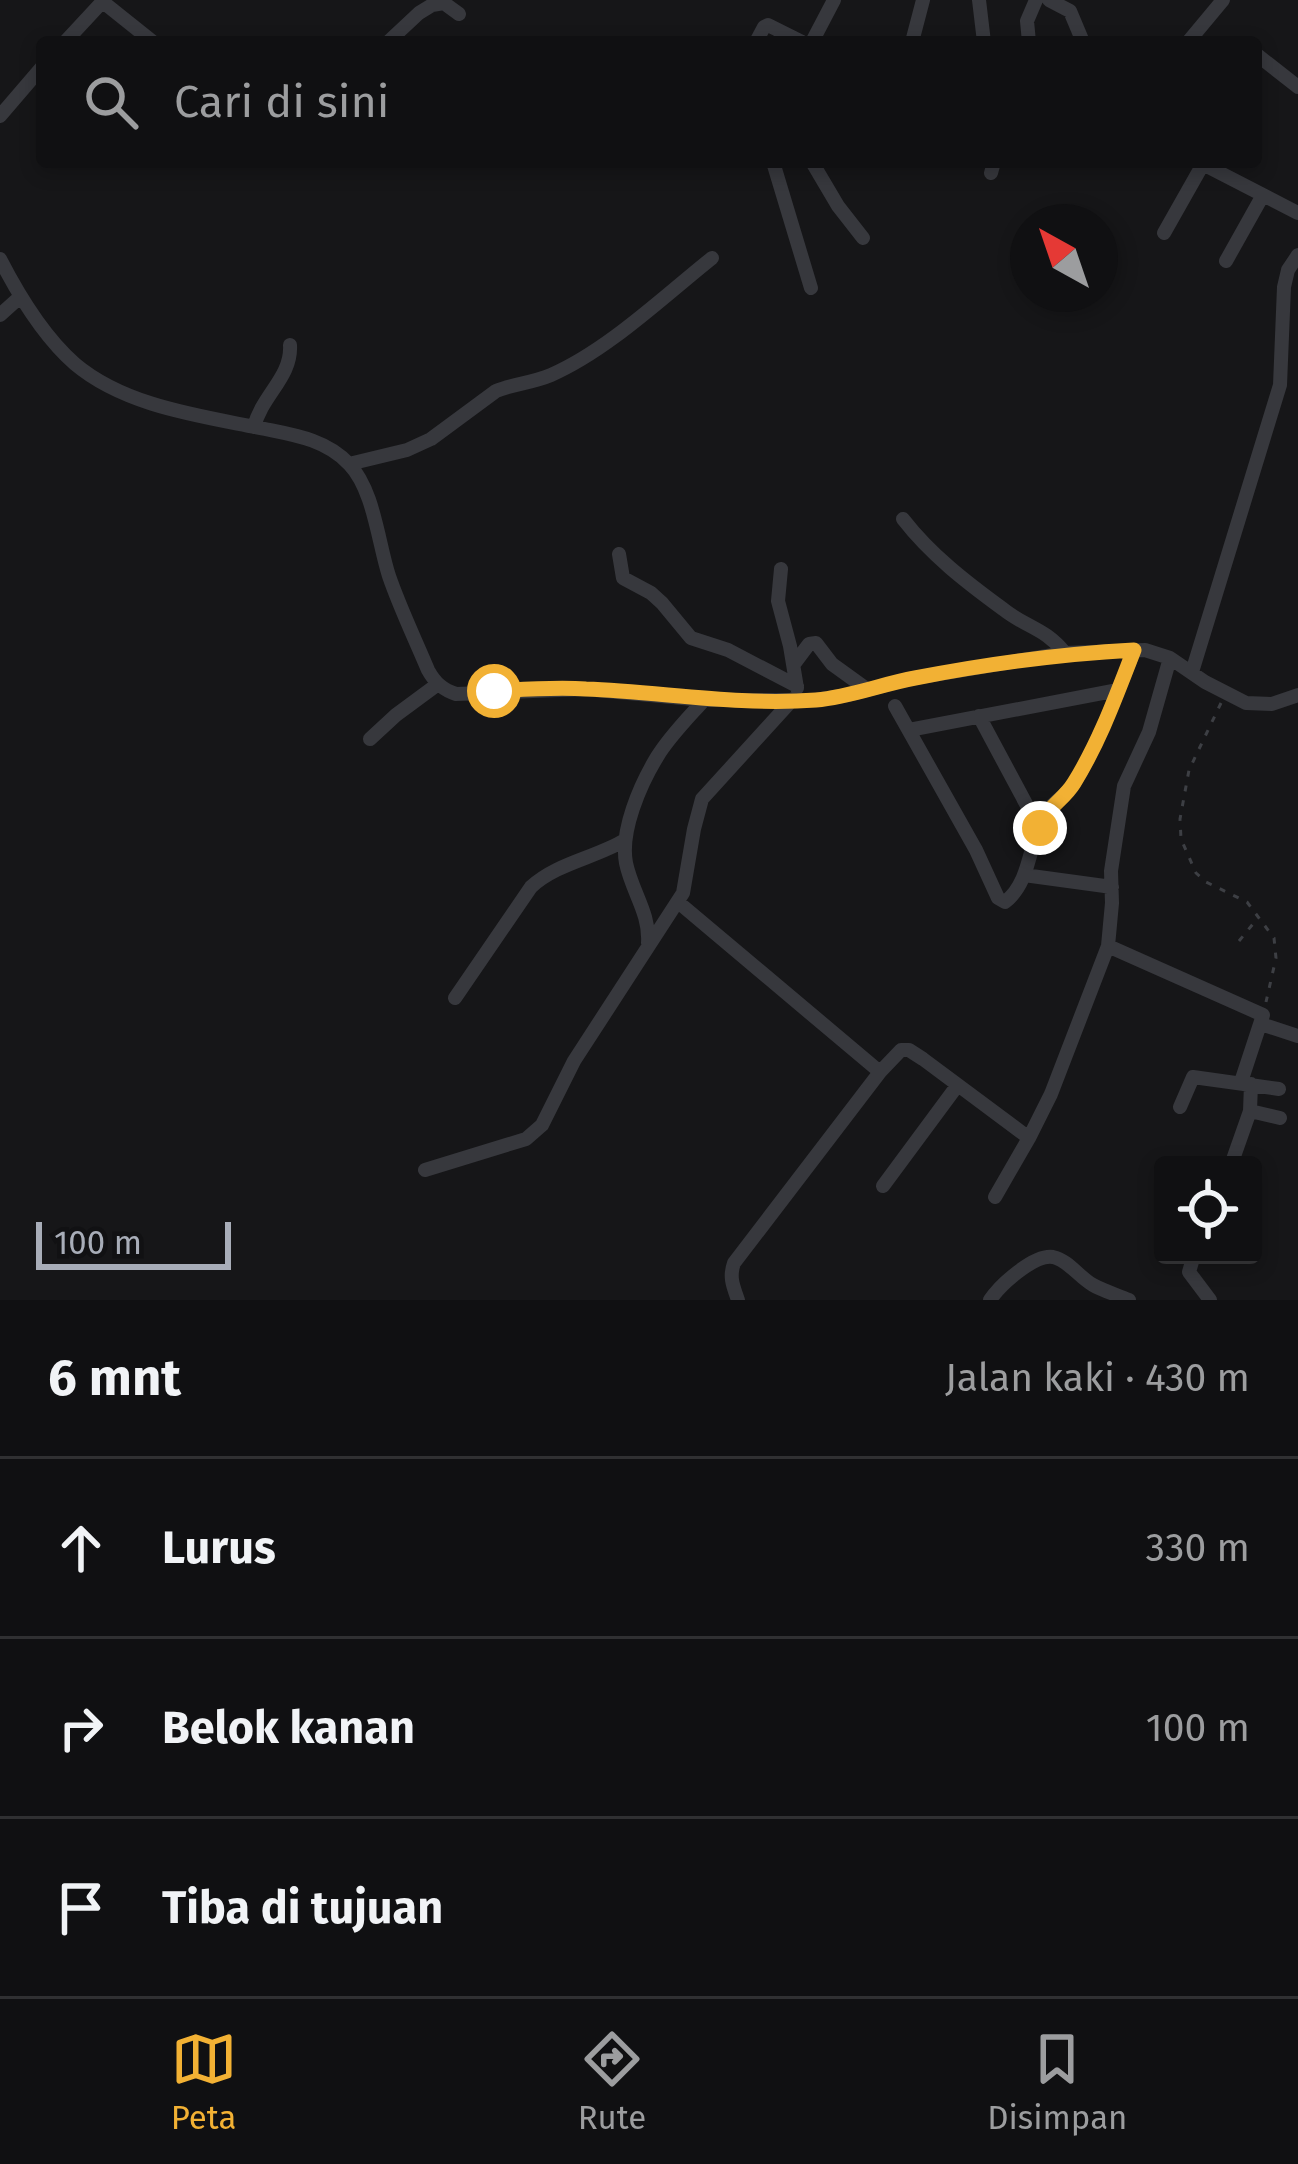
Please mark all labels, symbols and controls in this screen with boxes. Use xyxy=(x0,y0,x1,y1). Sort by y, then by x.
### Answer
search box xyxy=(36,36,1262,168)
icon: search xyxy=(78,69,144,135)
text: Cari di sini xyxy=(174,75,390,129)
north arrow xyxy=(1010,204,1118,312)
route start xyxy=(467,664,521,718)
route end xyxy=(1013,801,1067,855)
map controls xyxy=(1154,1156,1262,1264)
button: locate xyxy=(1154,1156,1262,1264)
scale bar xyxy=(36,1216,231,1269)
text: 100 m xyxy=(54,1223,142,1263)
text: 6 mnt xyxy=(48,1347,181,1409)
text: Jalan kaki · 430 m xyxy=(945,1355,1250,1401)
icon: ahead xyxy=(48,1515,114,1581)
text: Lurus xyxy=(162,1521,276,1575)
text: 330 m xyxy=(1146,1525,1250,1571)
icon: right xyxy=(48,1695,114,1761)
text: Belok kanan xyxy=(162,1701,415,1755)
text: 100 m xyxy=(1146,1705,1250,1751)
icon: arrive xyxy=(48,1875,114,1941)
text: Tiba di tujuan xyxy=(162,1881,443,1935)
tab: Peta xyxy=(171,2026,237,2138)
tab: Rute xyxy=(578,2026,646,2138)
tab: Disimpan xyxy=(987,2026,1127,2138)

